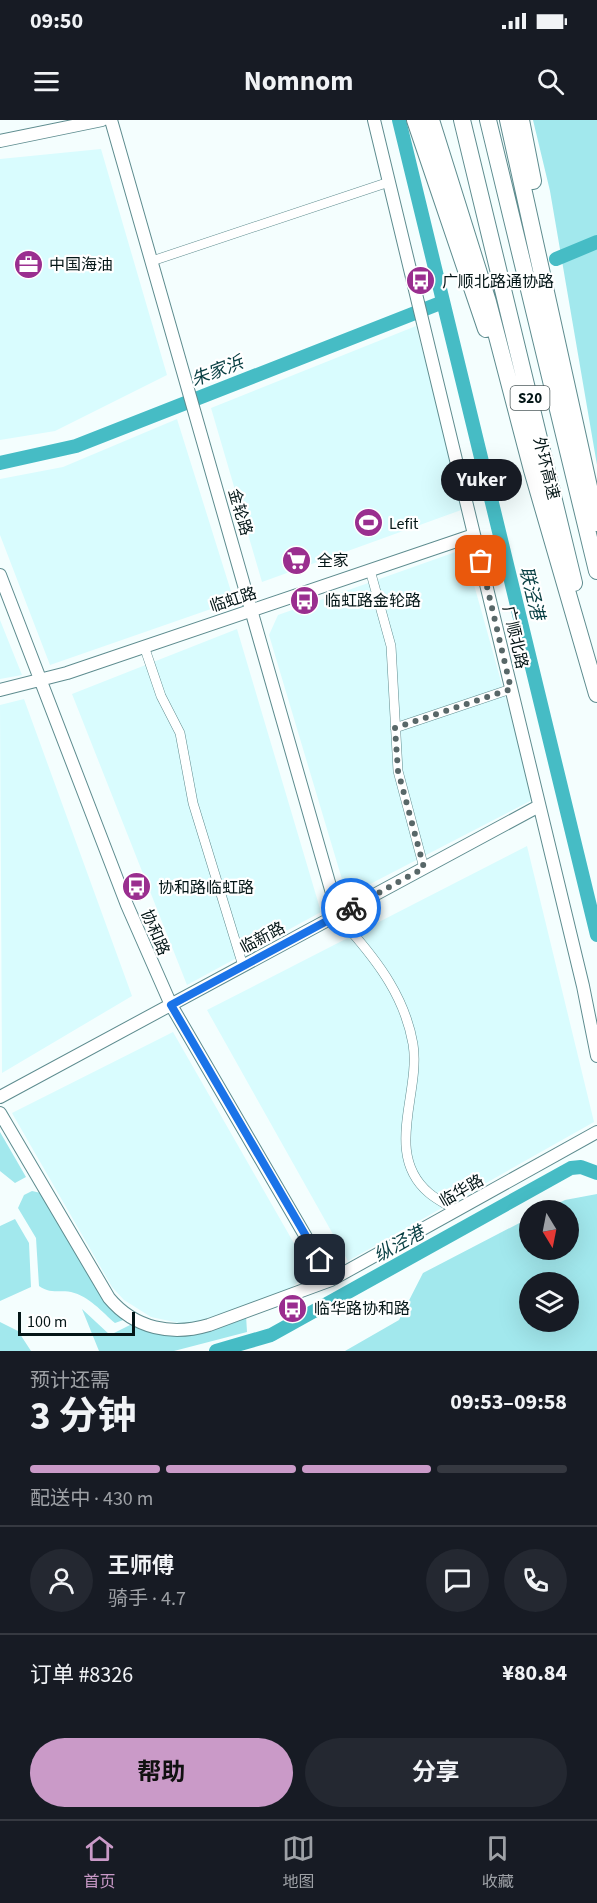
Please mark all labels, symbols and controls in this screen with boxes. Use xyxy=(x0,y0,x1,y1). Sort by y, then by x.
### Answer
text: 09:50 xyxy=(30,5,83,37)
text: Nomnom xyxy=(244,62,353,101)
icon: menu xyxy=(30,65,63,98)
icon: search xyxy=(534,65,567,98)
office icon: 中国海油 xyxy=(12,248,44,280)
place label: 中国海油 xyxy=(49,254,113,276)
bus stop icon: 广顺北路通协路 xyxy=(405,265,437,297)
place label: 广顺北路通协路 xyxy=(442,271,554,293)
water label: 朱家浜 xyxy=(187,349,249,393)
road number: S20 xyxy=(510,386,550,410)
street label: 外环高速 xyxy=(528,435,564,502)
callout: Yuker xyxy=(440,459,522,501)
text: Yuker xyxy=(457,466,506,494)
street label: 金轮路 xyxy=(223,486,257,538)
sports icon: Lefit xyxy=(352,507,384,539)
place label: Lefit xyxy=(389,513,419,535)
pin xyxy=(455,535,506,586)
supermarket icon: 全家 xyxy=(280,544,312,576)
icon: bag xyxy=(464,544,497,577)
place label: 全家 xyxy=(317,550,349,572)
water label: 联泾港 xyxy=(513,564,551,625)
street label: 临虹路 xyxy=(207,582,260,618)
bus stop icon: 临虹路金轮路 xyxy=(288,584,320,616)
place label: 临虹路金轮路 xyxy=(325,590,421,612)
street label: 广顺北路 xyxy=(497,604,533,671)
bus stop icon: 协和路临虹路 xyxy=(121,871,153,903)
place label: 协和路临虹路 xyxy=(158,877,254,899)
courier xyxy=(321,878,381,938)
icon: bike xyxy=(335,892,368,925)
street label: 协和路 xyxy=(136,906,175,959)
street label: 临新路 xyxy=(236,917,289,959)
street label: 临华路 xyxy=(435,1169,488,1212)
north arrow xyxy=(519,1200,579,1260)
map controls xyxy=(519,1200,579,1332)
water label: 纵泾港 xyxy=(370,1219,432,1268)
pin xyxy=(294,1234,345,1285)
icon: home xyxy=(303,1243,336,1276)
button: layers xyxy=(519,1272,579,1332)
bus stop icon: 临华路协和路 xyxy=(277,1292,309,1324)
place label: 临华路协和路 xyxy=(314,1298,410,1320)
scale bar xyxy=(18,1309,135,1336)
text: 100 m xyxy=(27,1311,67,1333)
text: 预计还需 xyxy=(30,1367,110,1395)
text: 09:53–09:58 xyxy=(450,1386,567,1418)
text: 3 分钟 xyxy=(30,1389,136,1445)
text: 配送中 · 430 m xyxy=(30,1485,153,1513)
button: person xyxy=(30,1549,93,1612)
button: chat xyxy=(426,1549,489,1612)
button: phone xyxy=(504,1549,567,1612)
text: 王师傅 xyxy=(108,1550,174,1582)
text: 骑手 · 4.7 xyxy=(108,1585,186,1613)
text: ¥80.84 xyxy=(502,1657,567,1689)
text: 订单 #8326 xyxy=(30,1659,133,1691)
button: 帮助 xyxy=(30,1738,293,1807)
button: 分享 xyxy=(305,1738,567,1807)
tab: 首页 xyxy=(83,1832,116,1893)
tab: 地图 xyxy=(282,1832,315,1893)
tab: 收藏 xyxy=(481,1832,514,1893)

